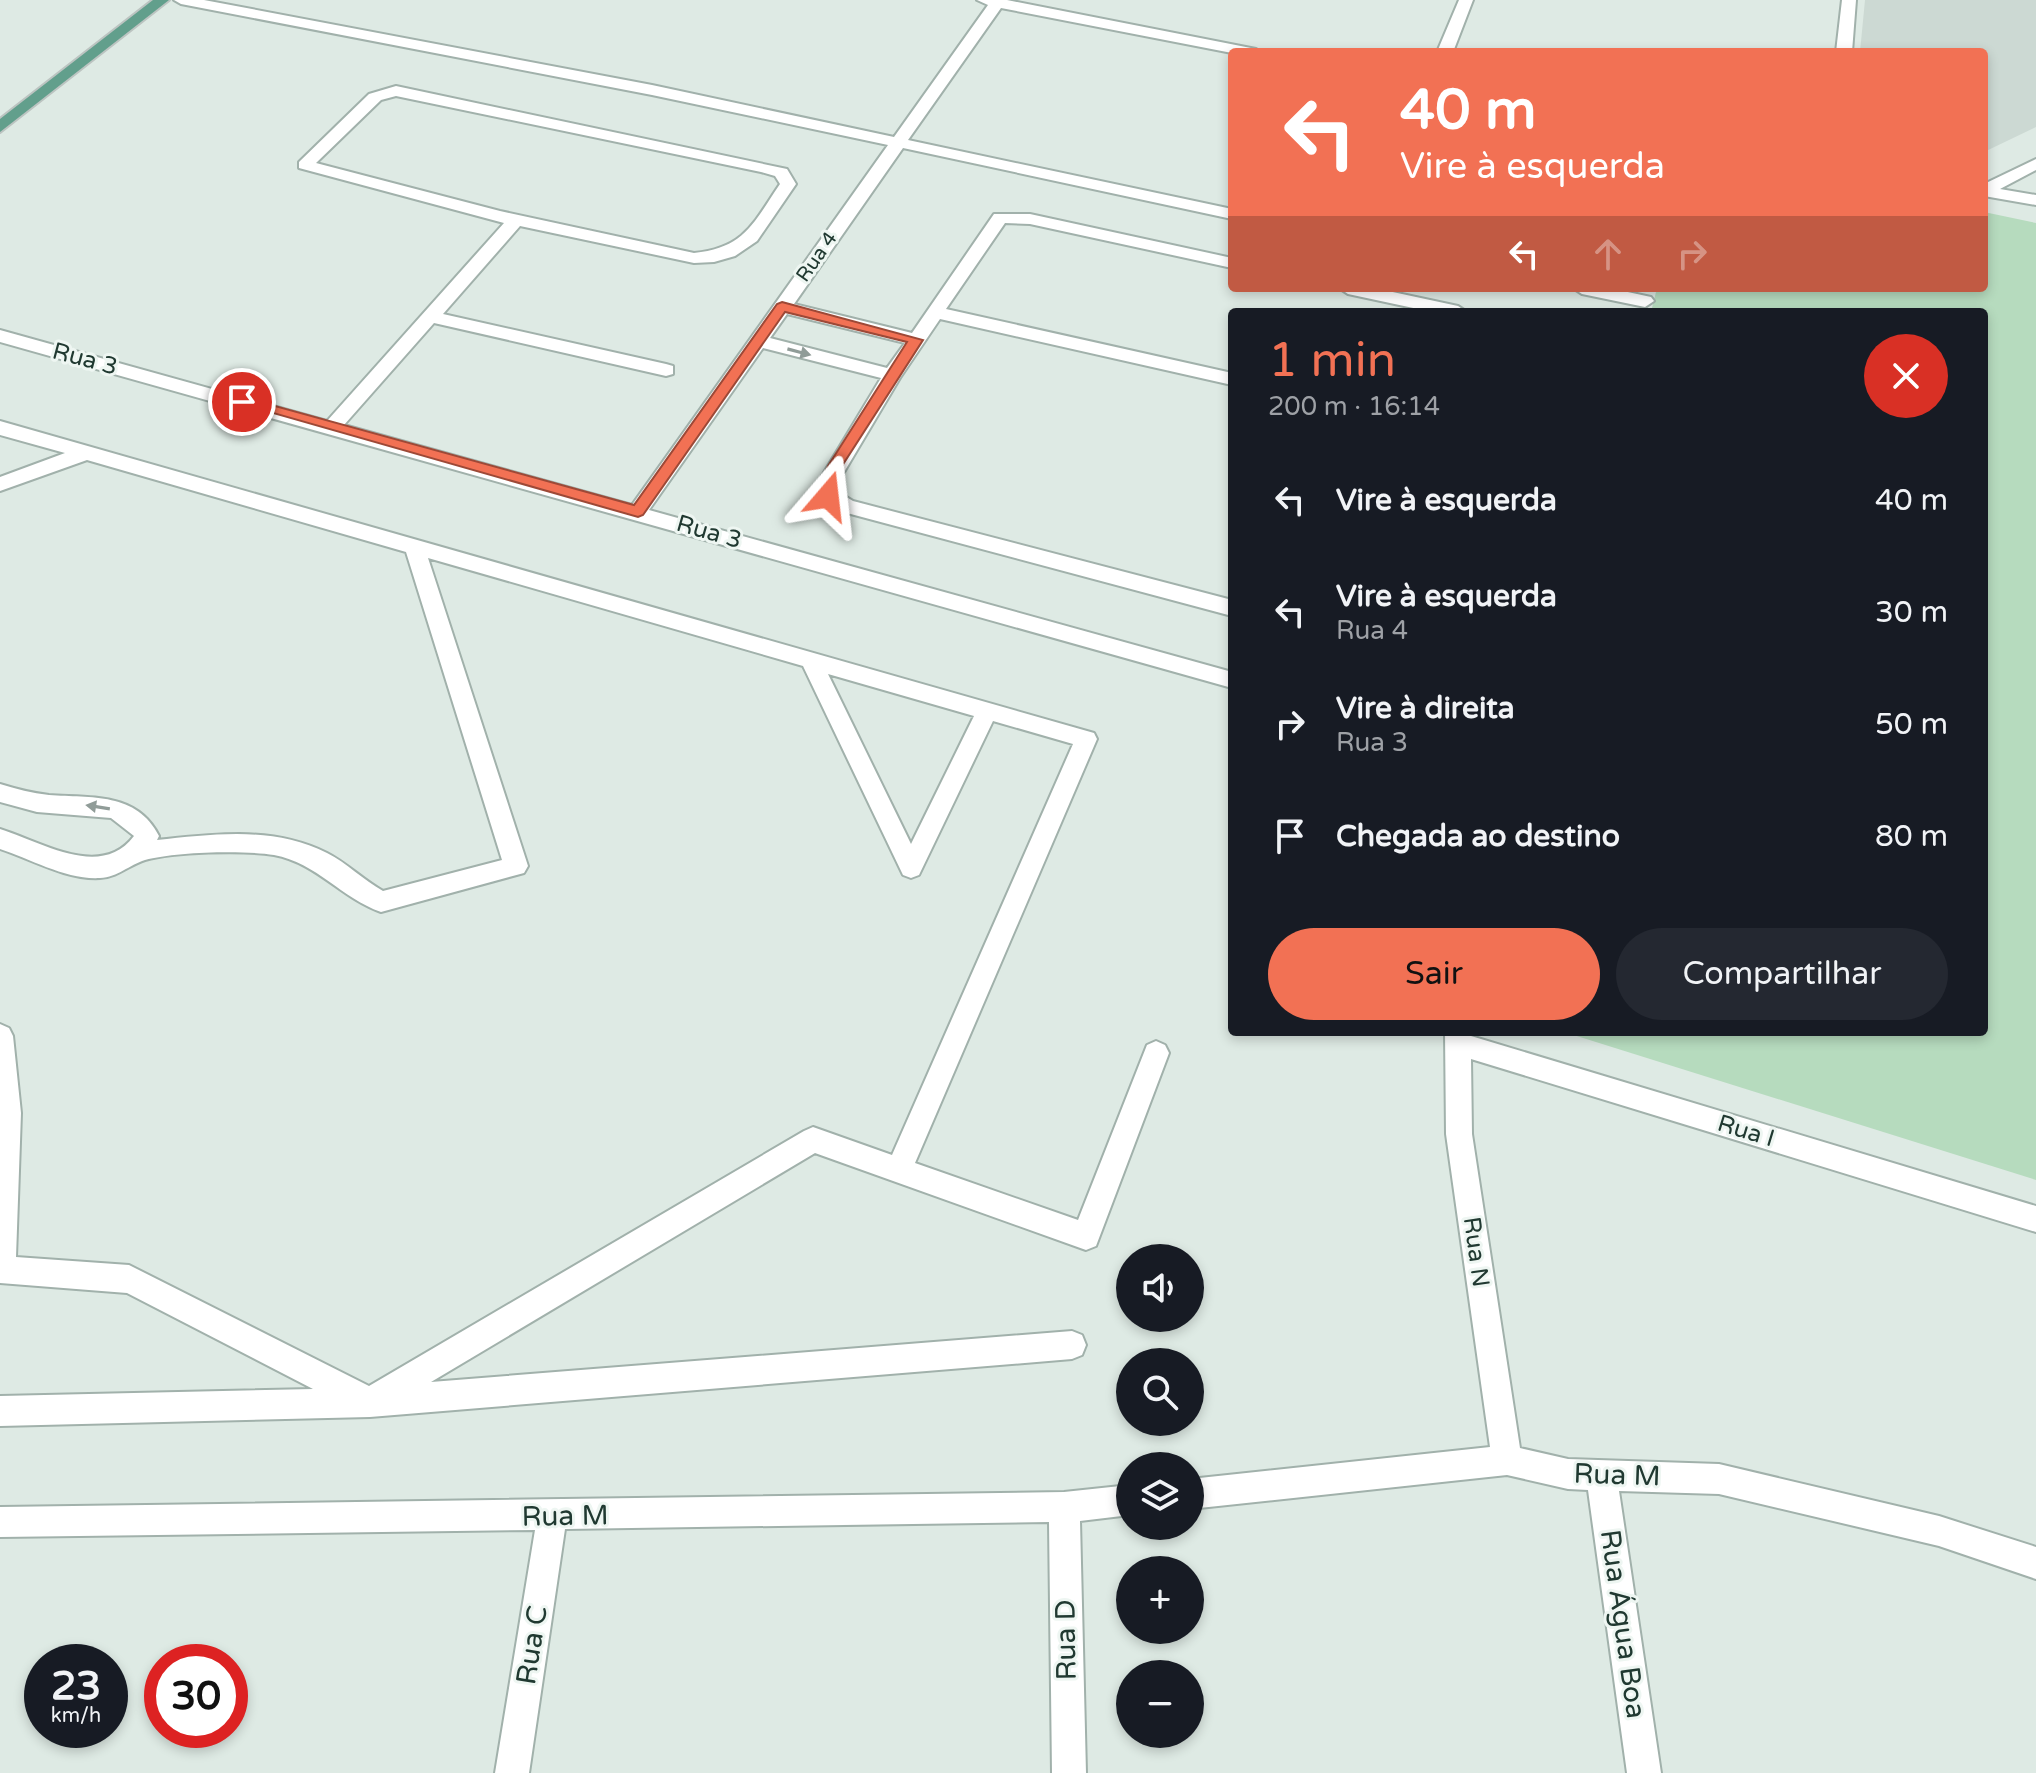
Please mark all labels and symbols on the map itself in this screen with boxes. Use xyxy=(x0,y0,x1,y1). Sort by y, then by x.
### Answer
street label: Rua 4 xyxy=(791,227,843,287)
street label: Rua 3 xyxy=(49,336,121,382)
one-way arrow xyxy=(786,347,811,359)
pin xyxy=(208,368,276,436)
position arrow xyxy=(786,454,870,538)
street label: Rua 3 xyxy=(673,509,745,555)
one-way arrow xyxy=(85,800,110,812)
street label: Rua I xyxy=(1714,1109,1778,1153)
street label: Rua N xyxy=(1457,1215,1495,1289)
street label: Rua M xyxy=(1573,1456,1661,1494)
street label: Rua M xyxy=(521,1498,609,1534)
street label: Rua Água Boa xyxy=(1593,1527,1653,1721)
street label: Rua D xyxy=(1048,1599,1084,1681)
street label: Rua C xyxy=(509,1603,555,1687)
speed limit sign: 30 xyxy=(144,1644,248,1748)

